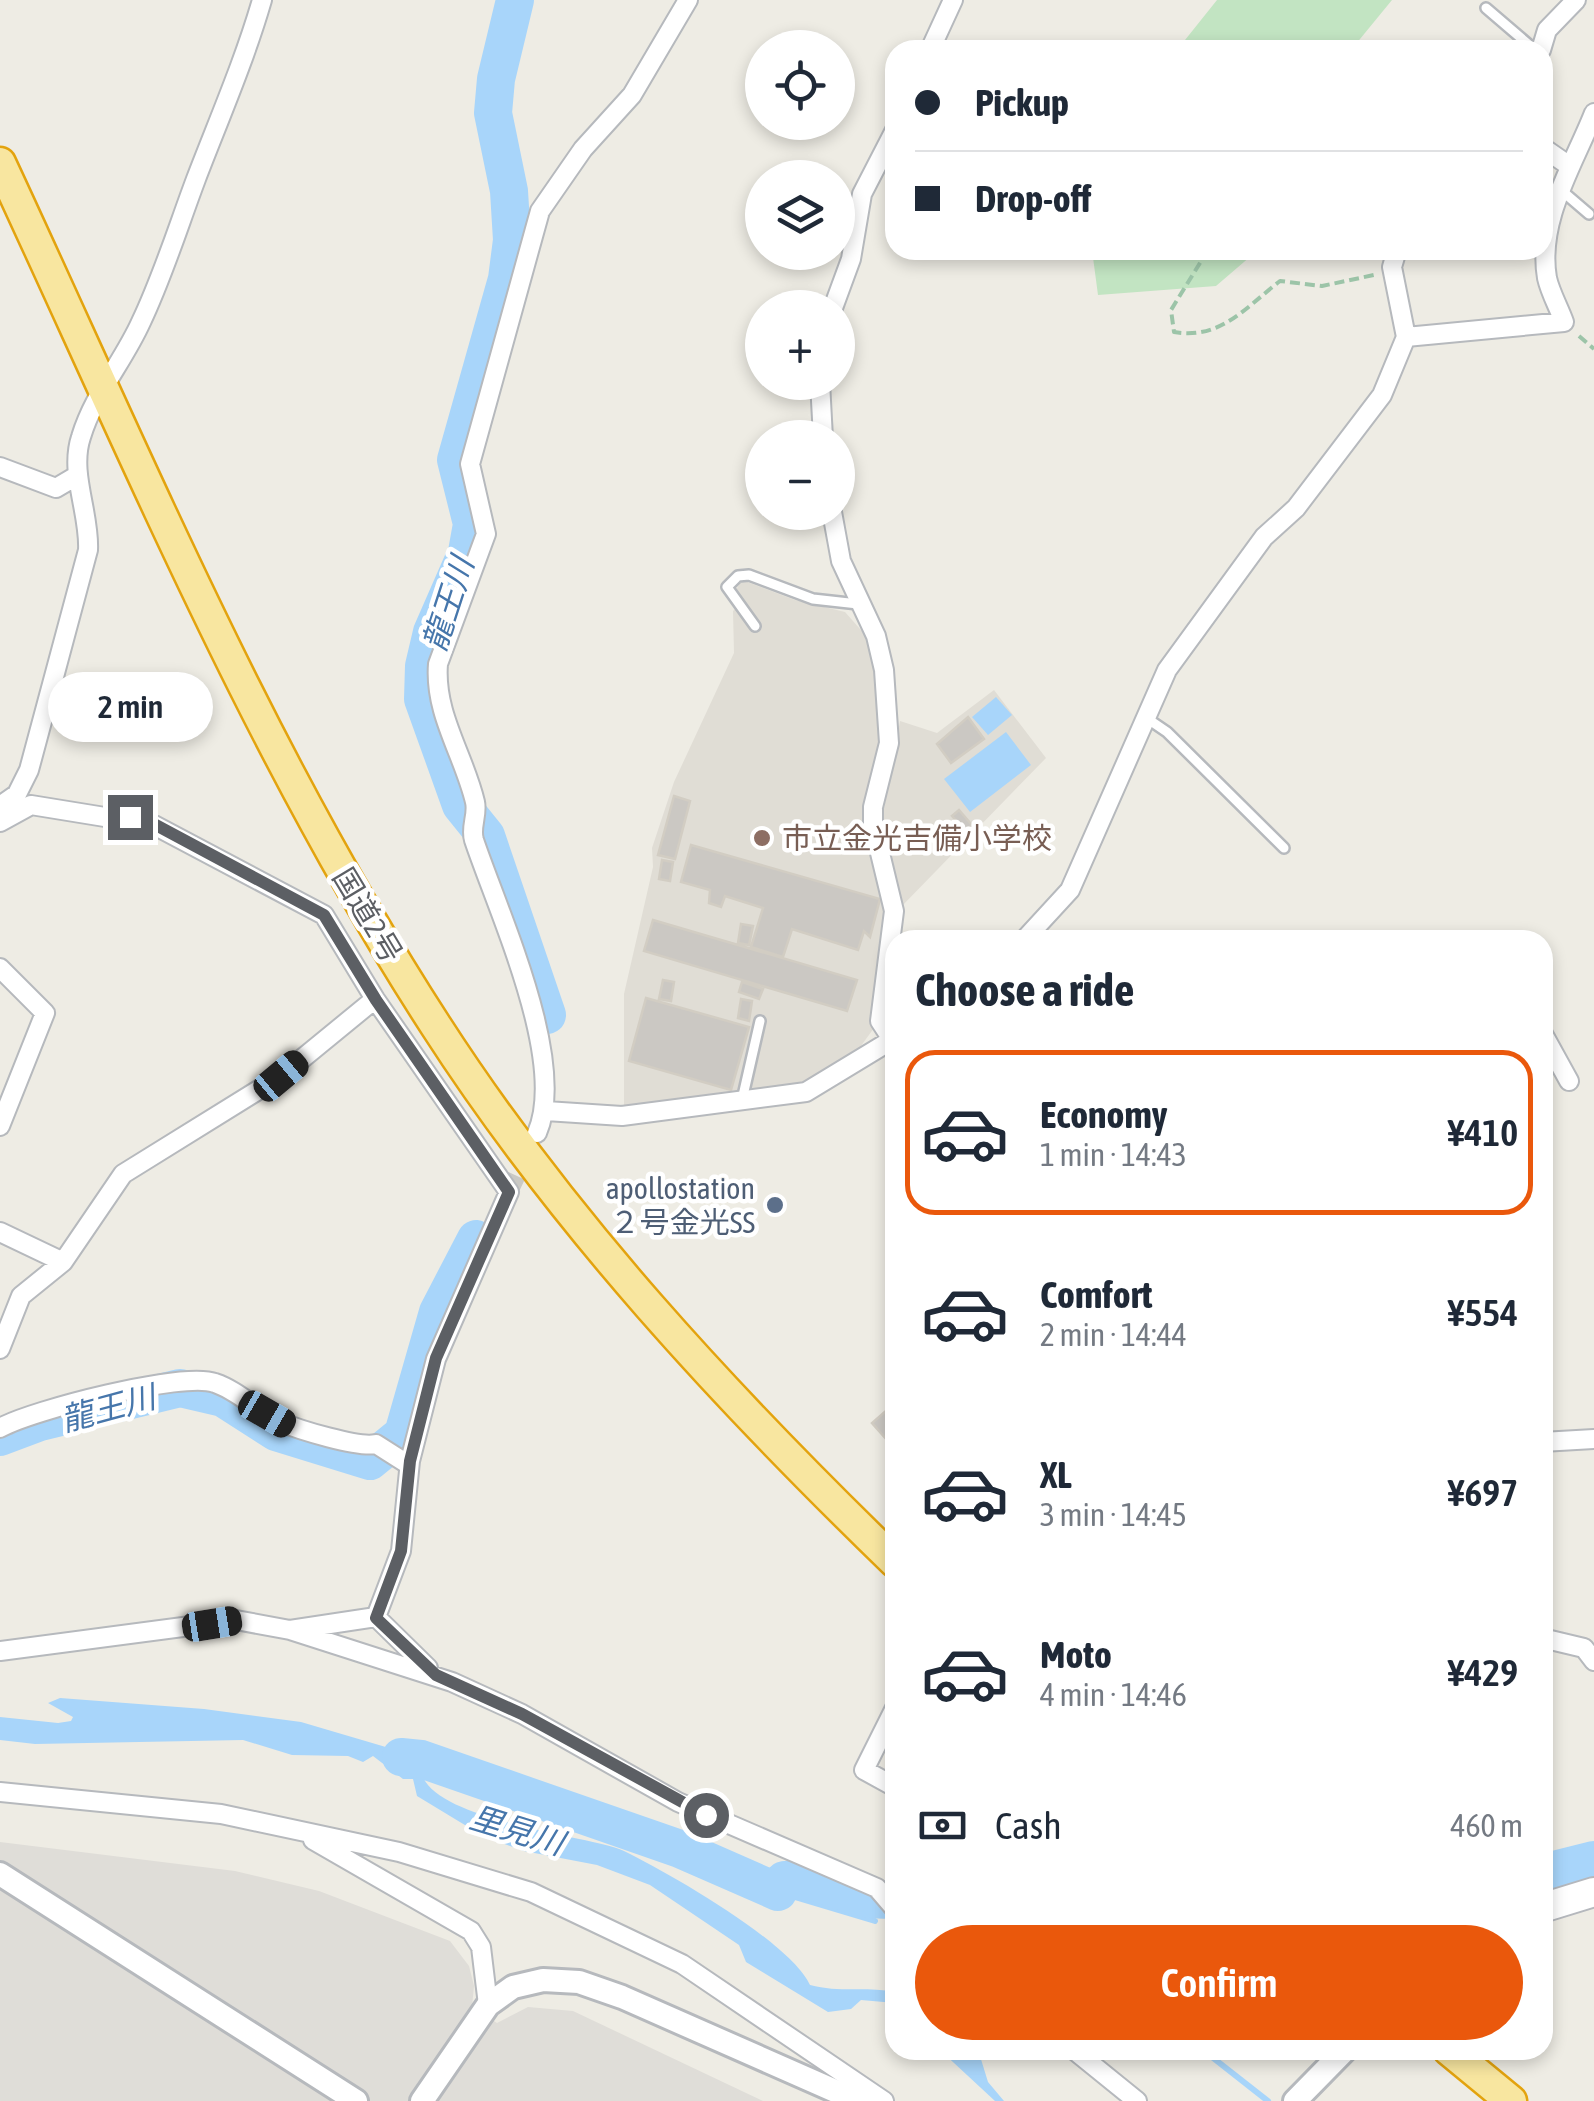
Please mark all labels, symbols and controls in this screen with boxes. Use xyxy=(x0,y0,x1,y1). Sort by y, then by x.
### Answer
map controls xyxy=(745,30,855,530)
button: locate xyxy=(745,30,855,140)
text: Pickup xyxy=(975,81,1069,124)
button: layers xyxy=(745,160,855,270)
text: Drop-off xyxy=(975,177,1091,220)
button: + xyxy=(745,290,855,400)
button: − xyxy=(745,420,855,530)
water label: 龍王川 xyxy=(416,550,481,655)
callout: 2 min xyxy=(48,672,212,742)
text: 2 min xyxy=(98,688,163,725)
route end xyxy=(108,795,153,840)
place label: 市立金光吉備小学校 xyxy=(782,821,1052,855)
marker: 市立金光吉備小学校 xyxy=(751,827,773,849)
street label: 国道2号 xyxy=(327,862,409,968)
text: Choose a ride xyxy=(915,964,1134,1016)
car xyxy=(248,1045,314,1107)
icon: car xyxy=(920,1088,1010,1178)
text: Economy xyxy=(1040,1093,1167,1136)
text: ¥410 xyxy=(1448,1111,1518,1154)
text: 1 min · 14:43 xyxy=(1040,1136,1187,1173)
place label: apollostation ２号金光SS xyxy=(606,1171,755,1239)
marker: apollostation ２号金光SS xyxy=(764,1194,786,1216)
icon: car xyxy=(920,1268,1010,1358)
text: Comfort xyxy=(1040,1273,1152,1316)
text: ¥554 xyxy=(1448,1291,1518,1334)
text: 2 min · 14:44 xyxy=(1040,1316,1187,1353)
water label: 龍王川 xyxy=(57,1377,162,1438)
car xyxy=(234,1386,300,1442)
icon: car xyxy=(920,1448,1010,1538)
text: XL xyxy=(1040,1453,1072,1496)
text: ¥697 xyxy=(1448,1471,1518,1514)
text: 3 min · 14:45 xyxy=(1040,1496,1187,1533)
car xyxy=(180,1604,244,1644)
icon: car xyxy=(920,1628,1010,1718)
text: Moto xyxy=(1040,1633,1112,1676)
text: ¥429 xyxy=(1448,1651,1518,1694)
text: 4 min · 14:46 xyxy=(1040,1676,1187,1713)
route start xyxy=(684,1793,729,1838)
water label: 里見川 xyxy=(466,1798,571,1863)
icon: cash xyxy=(915,1798,970,1853)
text: Cash xyxy=(995,1804,1062,1847)
text: 460 m xyxy=(1450,1807,1523,1844)
button: Confirm xyxy=(915,1925,1523,2040)

